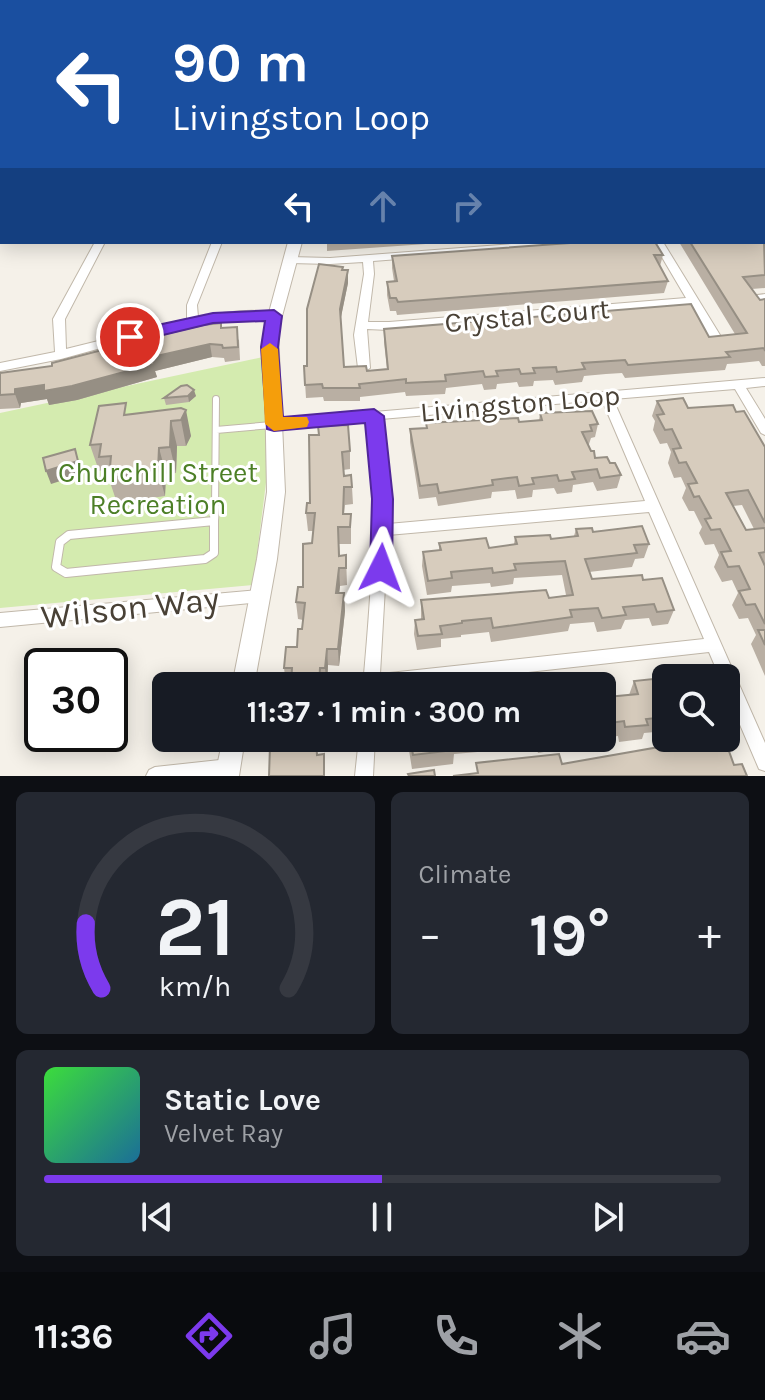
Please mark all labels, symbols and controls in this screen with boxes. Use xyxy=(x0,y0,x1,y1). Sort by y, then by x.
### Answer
text: 90 m xyxy=(172,30,309,95)
icon: left xyxy=(40,32,144,136)
text: Livingston Loop xyxy=(172,97,430,139)
icon: left xyxy=(277,184,321,228)
icon: ahead xyxy=(361,184,405,228)
icon: right xyxy=(445,184,489,228)
street label: Crystal Court xyxy=(443,292,611,339)
pin xyxy=(96,303,164,371)
icon: arrive xyxy=(108,315,152,359)
street label: Livingston Loop xyxy=(419,378,621,429)
park label: Churchill Street Recreation xyxy=(58,456,258,521)
position arrow xyxy=(339,526,423,610)
street label: Wilson Way xyxy=(39,579,221,637)
speed limit sign: 30 xyxy=(24,648,128,752)
map controls xyxy=(652,664,740,752)
button: search xyxy=(652,664,740,752)
text: 11:37 · 1 min · 300 m xyxy=(247,694,521,730)
text: Climate xyxy=(419,859,511,890)
text: 21 xyxy=(155,879,235,976)
text: 19° xyxy=(529,900,610,970)
text: − xyxy=(419,909,442,960)
text: + xyxy=(698,909,721,960)
text: km/h xyxy=(159,970,231,1003)
text: Static Love xyxy=(164,1082,321,1118)
text: Velvet Ray xyxy=(164,1118,283,1149)
icon: previous xyxy=(135,1195,179,1239)
icon: pause xyxy=(360,1195,404,1239)
icon: next xyxy=(586,1195,630,1239)
icon: directions xyxy=(181,1308,237,1364)
icon: music xyxy=(305,1308,361,1364)
icon: phone xyxy=(428,1308,484,1364)
icon: climate xyxy=(552,1308,608,1364)
icon: car xyxy=(675,1308,731,1364)
text: 11:36 xyxy=(34,1315,113,1357)

